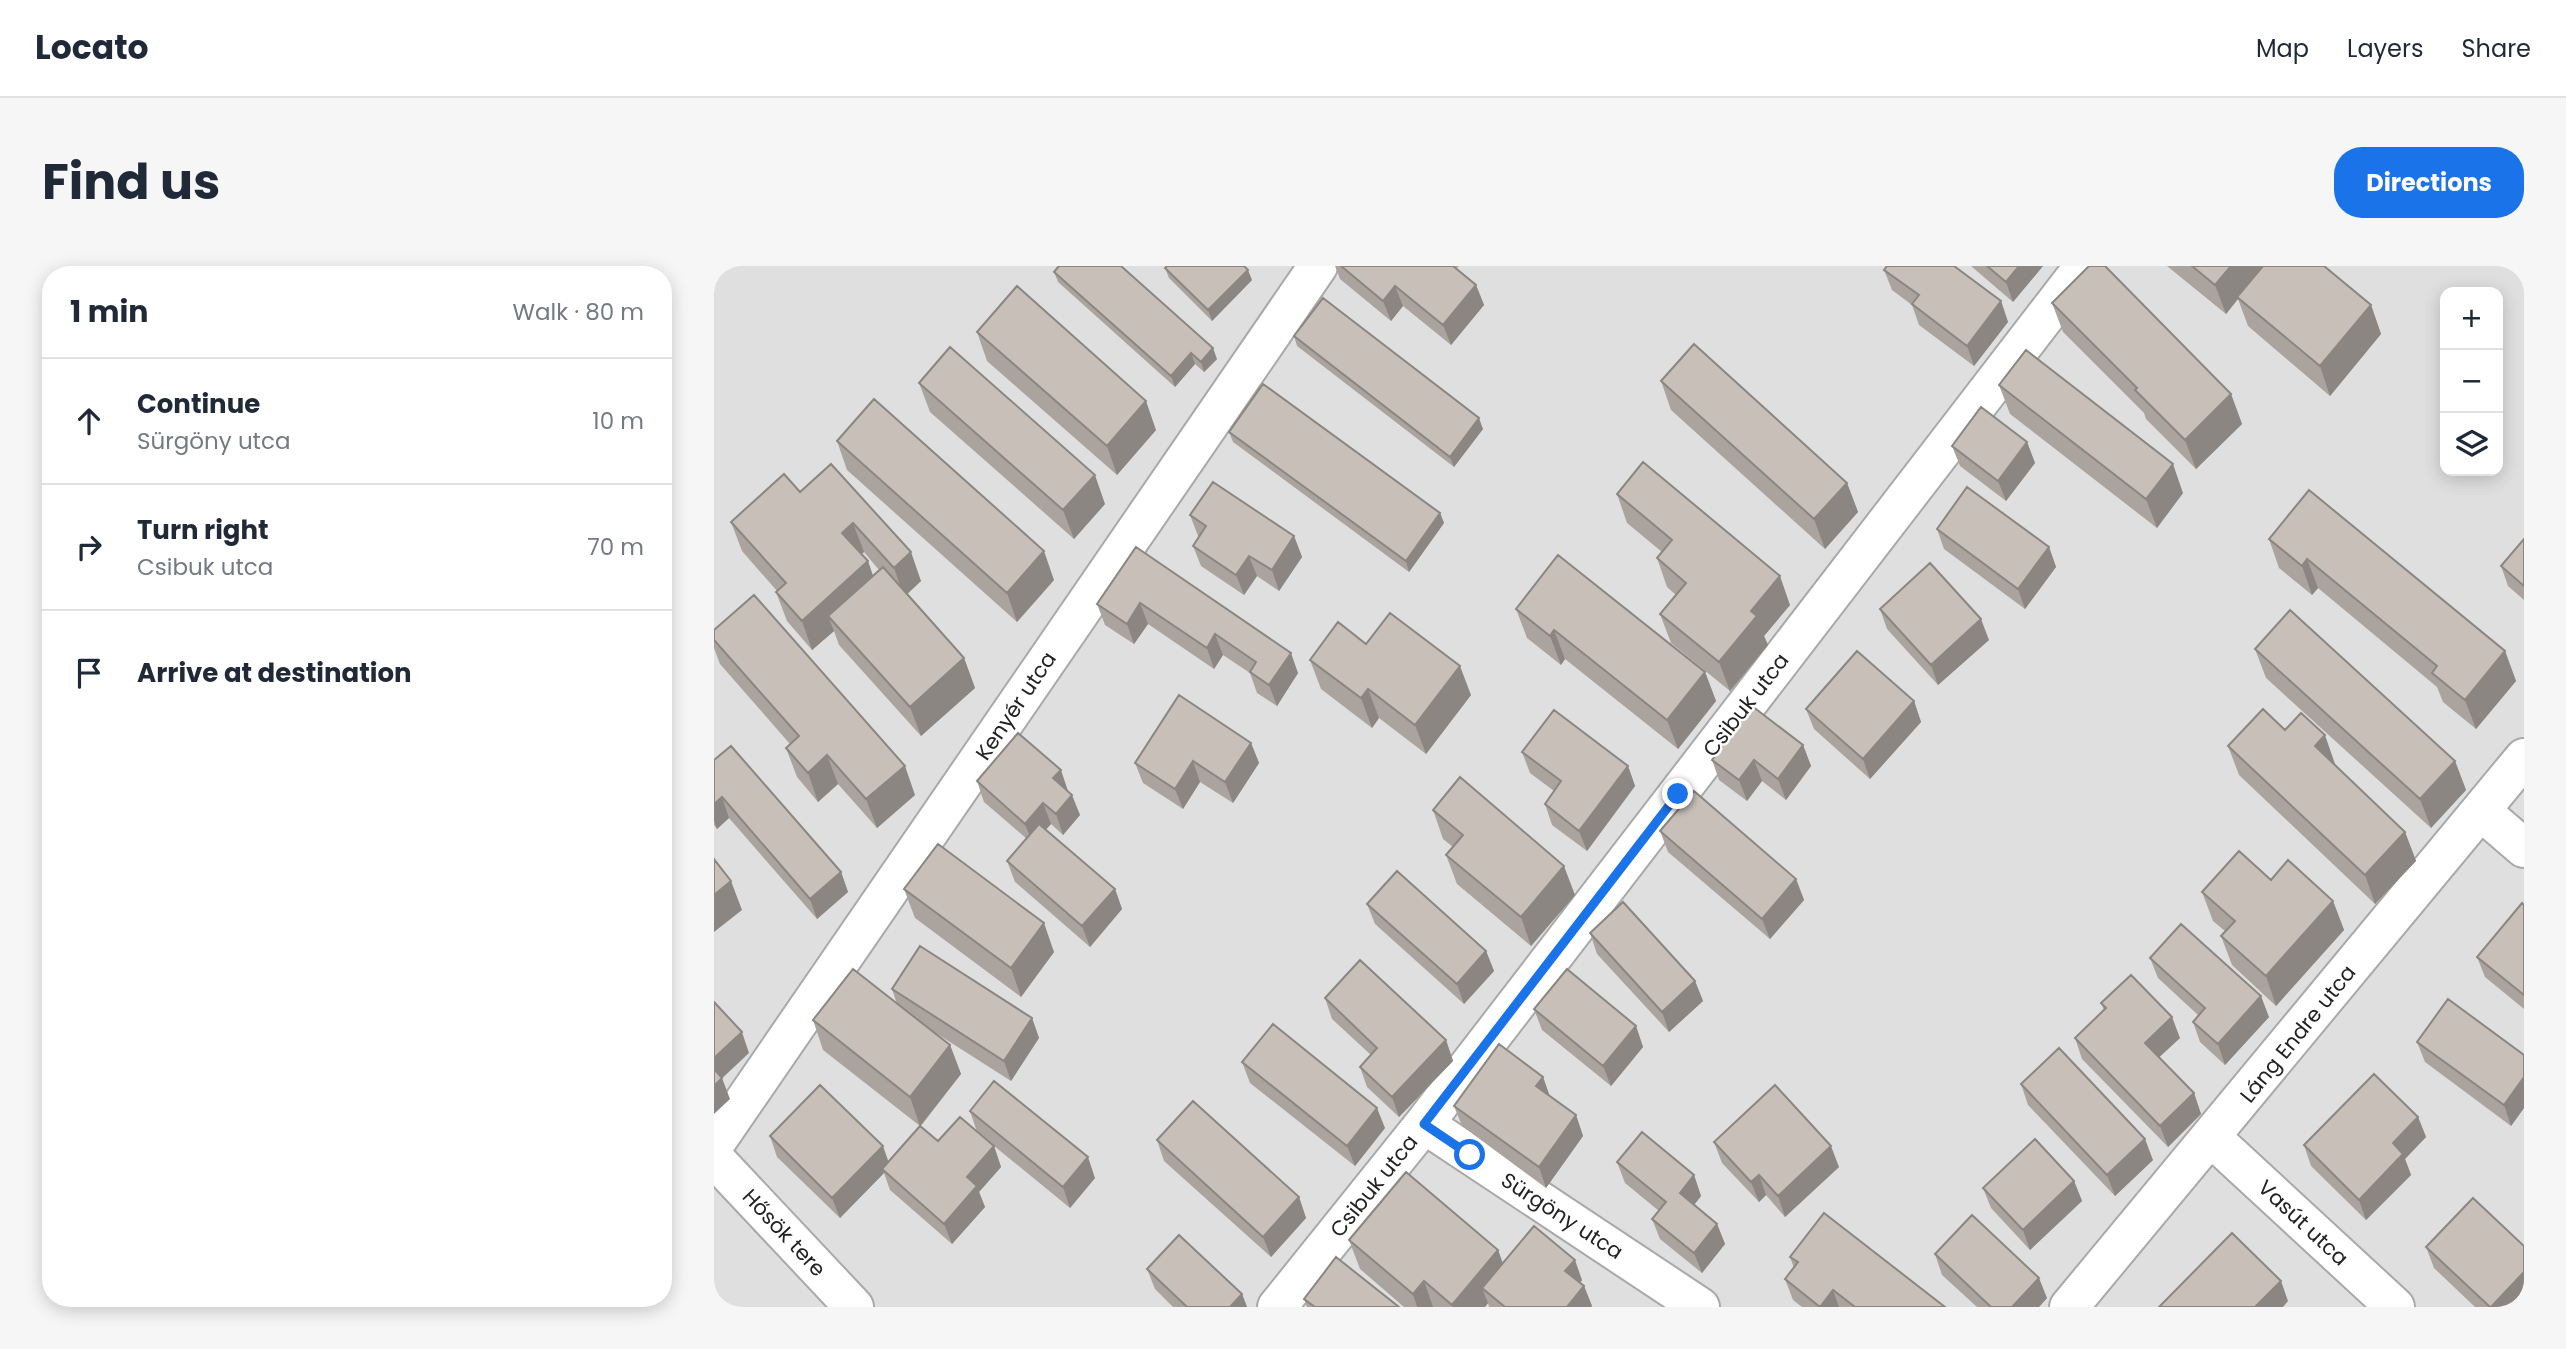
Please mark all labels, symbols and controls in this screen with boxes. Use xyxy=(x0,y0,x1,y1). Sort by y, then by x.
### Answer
text: Locato xyxy=(35,24,149,71)
text: Map xyxy=(2256,32,2309,65)
text: Layers xyxy=(2347,32,2423,65)
text: Share xyxy=(2461,32,2531,65)
button: Directions xyxy=(2334,147,2524,218)
text: Find us xyxy=(42,148,220,216)
map controls xyxy=(2440,287,2503,476)
button: + xyxy=(2440,287,2503,350)
text: 1 min xyxy=(70,290,148,333)
text: Walk · 80 m xyxy=(513,296,644,328)
button: − xyxy=(2440,350,2503,413)
text: Continue xyxy=(137,386,260,422)
icon: ahead xyxy=(70,402,108,440)
text: 10 m xyxy=(592,405,644,437)
button: layers xyxy=(2440,413,2503,476)
text: Sürgöny utca xyxy=(137,425,290,457)
text: Turn right xyxy=(137,512,269,548)
icon: right xyxy=(70,528,108,566)
text: 70 m xyxy=(587,531,644,563)
text: Csibuk utca xyxy=(137,551,273,583)
street label: Kenyér utca xyxy=(969,646,1063,766)
street label: Csibuk utca xyxy=(1696,647,1795,763)
icon: arrive xyxy=(70,654,108,692)
text: Arrive at destination xyxy=(137,655,412,691)
route end xyxy=(1662,778,1693,809)
street label: Láng Endre utca xyxy=(2233,959,2362,1109)
street label: Csibuk utca xyxy=(1323,1128,1424,1243)
route start xyxy=(1454,1139,1485,1170)
street label: Sürgöny utca xyxy=(1496,1165,1629,1266)
street label: Vasút utca xyxy=(2252,1173,2355,1272)
street label: Hősök tere xyxy=(736,1182,833,1283)

